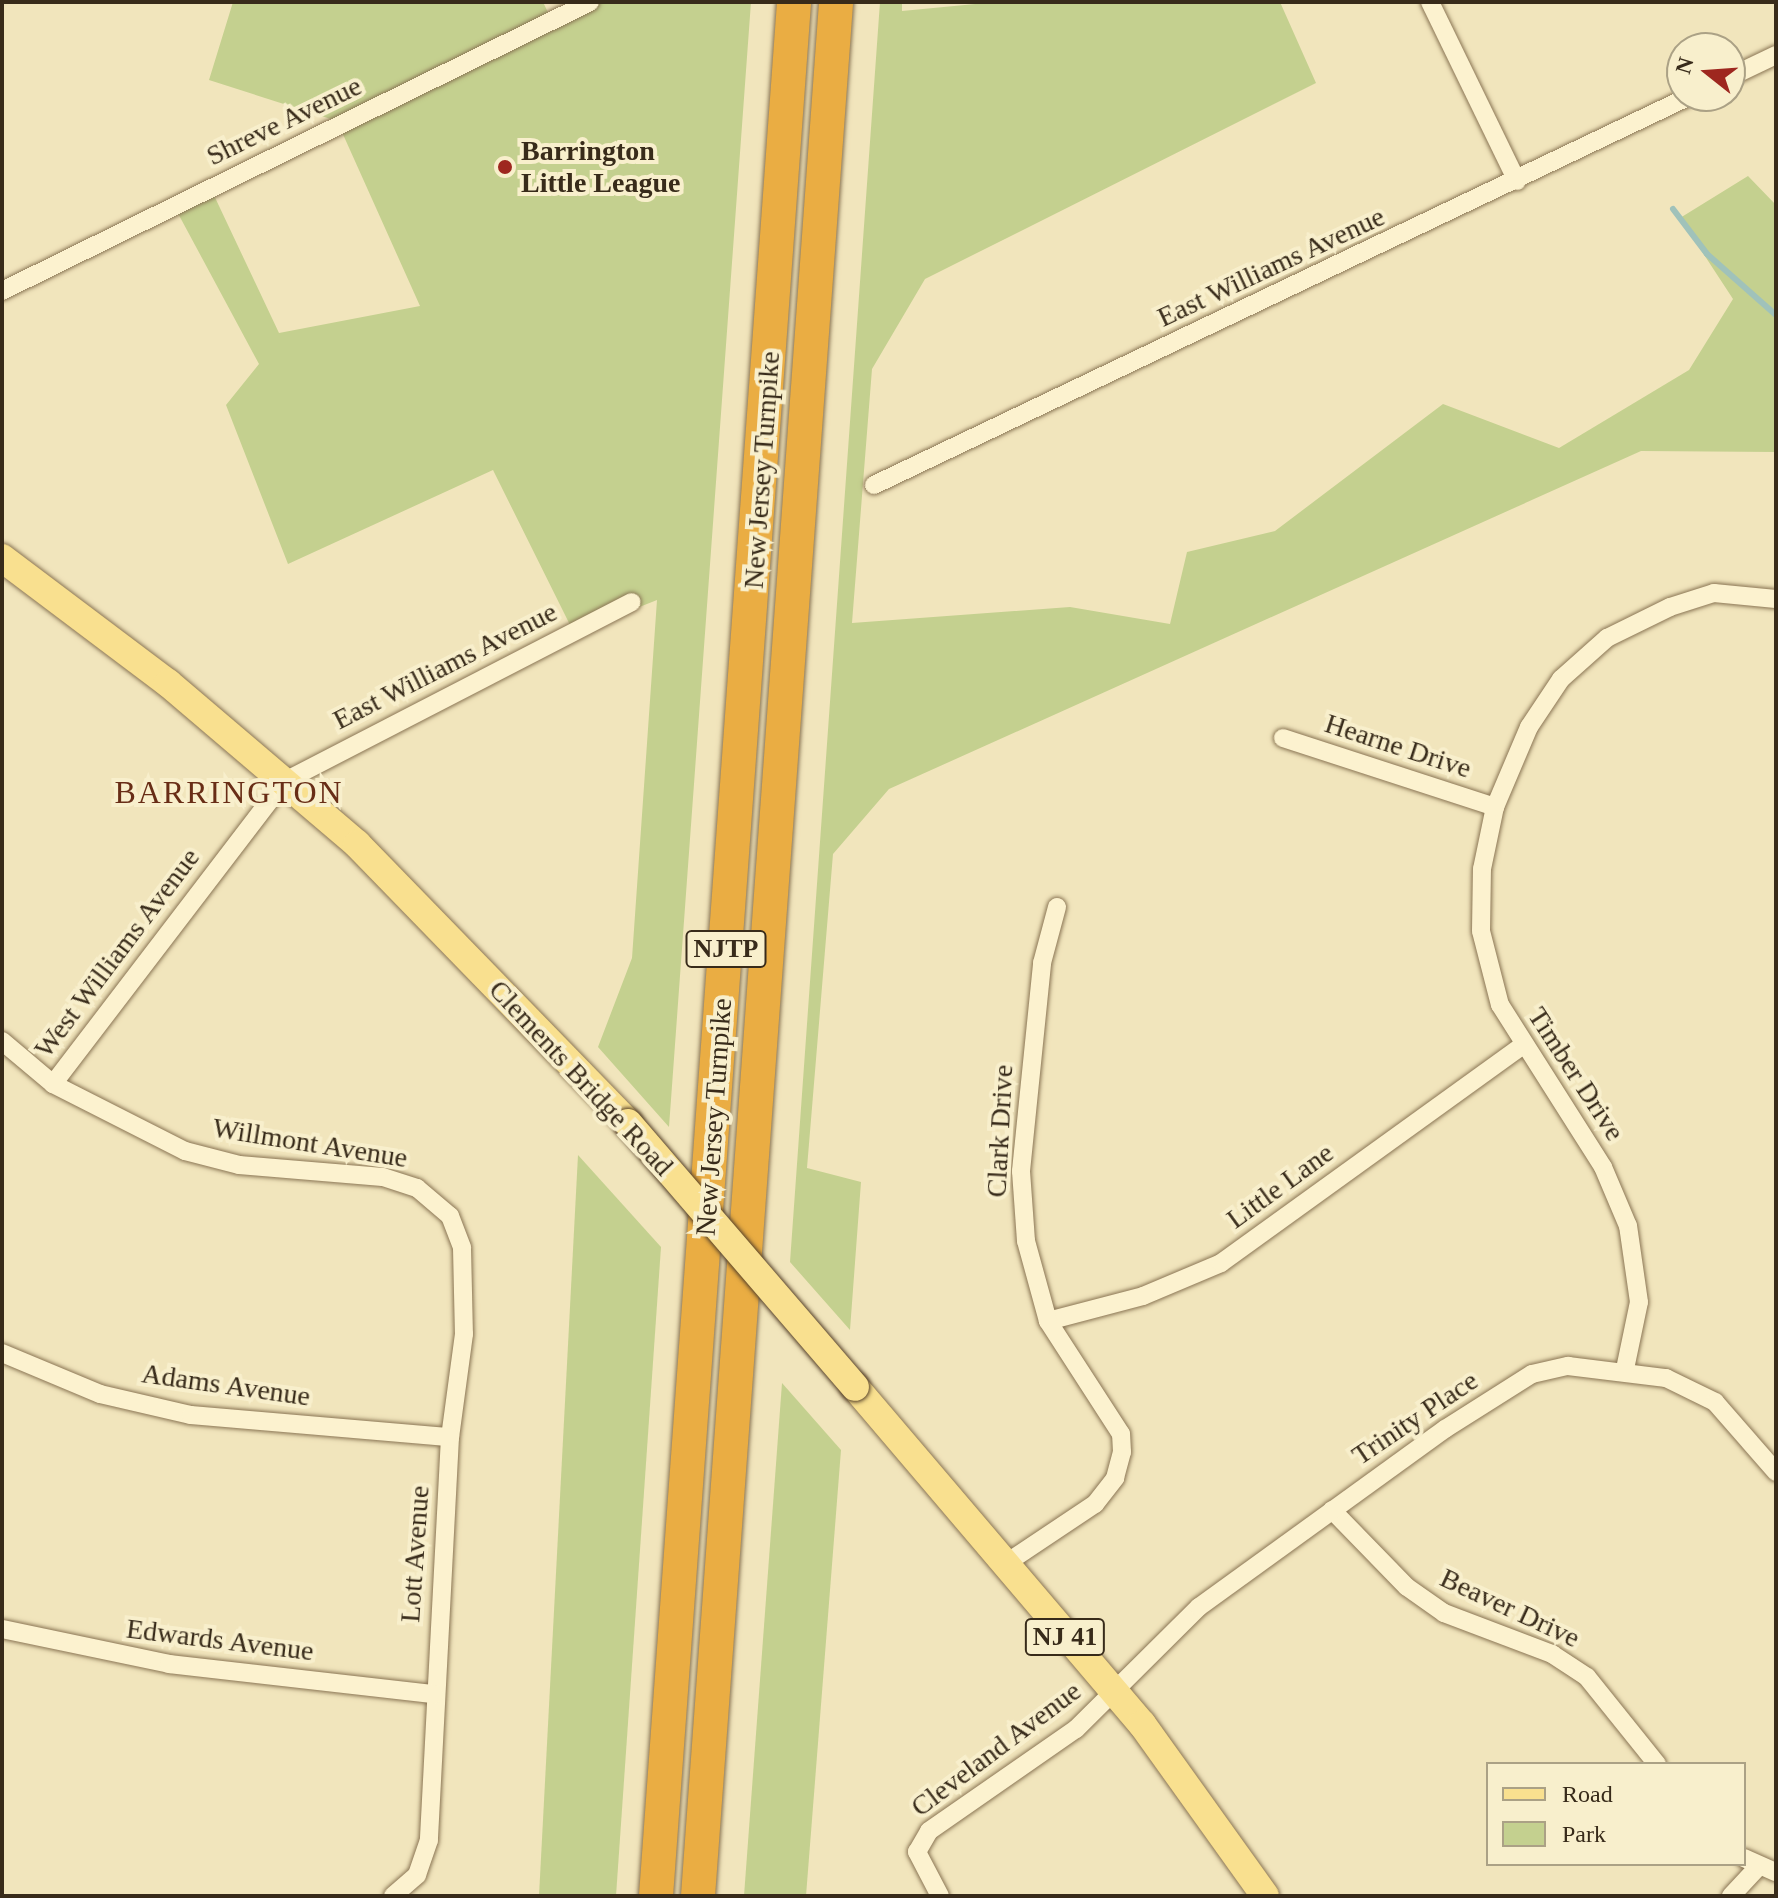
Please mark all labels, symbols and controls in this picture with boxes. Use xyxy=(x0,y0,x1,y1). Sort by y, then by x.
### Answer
north arrow xyxy=(1666,32,1746,112)
text: N xyxy=(1670,54,1699,77)
street label: Shreve Avenue xyxy=(200,69,368,173)
place label: Barrington Little League xyxy=(521,134,680,200)
marker: Barrington Little League xyxy=(496,158,514,176)
street label: East Williams Avenue xyxy=(1151,199,1391,335)
street label: New Jersey Turnpike xyxy=(737,350,787,590)
street label: East Williams Avenue xyxy=(327,595,563,737)
street label: Hearne Drive xyxy=(1321,707,1475,785)
district label: BARRINGTON xyxy=(114,773,344,811)
street label: West Williams Avenue xyxy=(27,841,207,1065)
road number: NJTP xyxy=(684,927,768,971)
street label: Clements Bridge Road xyxy=(482,973,680,1183)
street label: New Jersey Turnpike xyxy=(689,997,739,1237)
street label: Timber Drive xyxy=(1520,1001,1632,1147)
street label: Clark Drive xyxy=(980,1064,1020,1198)
street label: Willmont Avenue xyxy=(209,1111,411,1175)
street label: Little Lane xyxy=(1220,1136,1340,1236)
street label: Adams Avenue xyxy=(139,1356,313,1414)
street label: Trinity Place xyxy=(1346,1364,1484,1472)
street label: Lott Avenue xyxy=(393,1484,437,1624)
street label: Beaver Drive xyxy=(1435,1561,1585,1655)
street label: Edwards Avenue xyxy=(124,1612,316,1668)
road number: NJ 41 xyxy=(1023,1615,1107,1659)
street label: Cleveland Avenue xyxy=(904,1674,1088,1824)
legend xyxy=(1486,1762,1746,1866)
text: Road xyxy=(1562,1781,1613,1807)
text: Park xyxy=(1562,1821,1606,1847)

